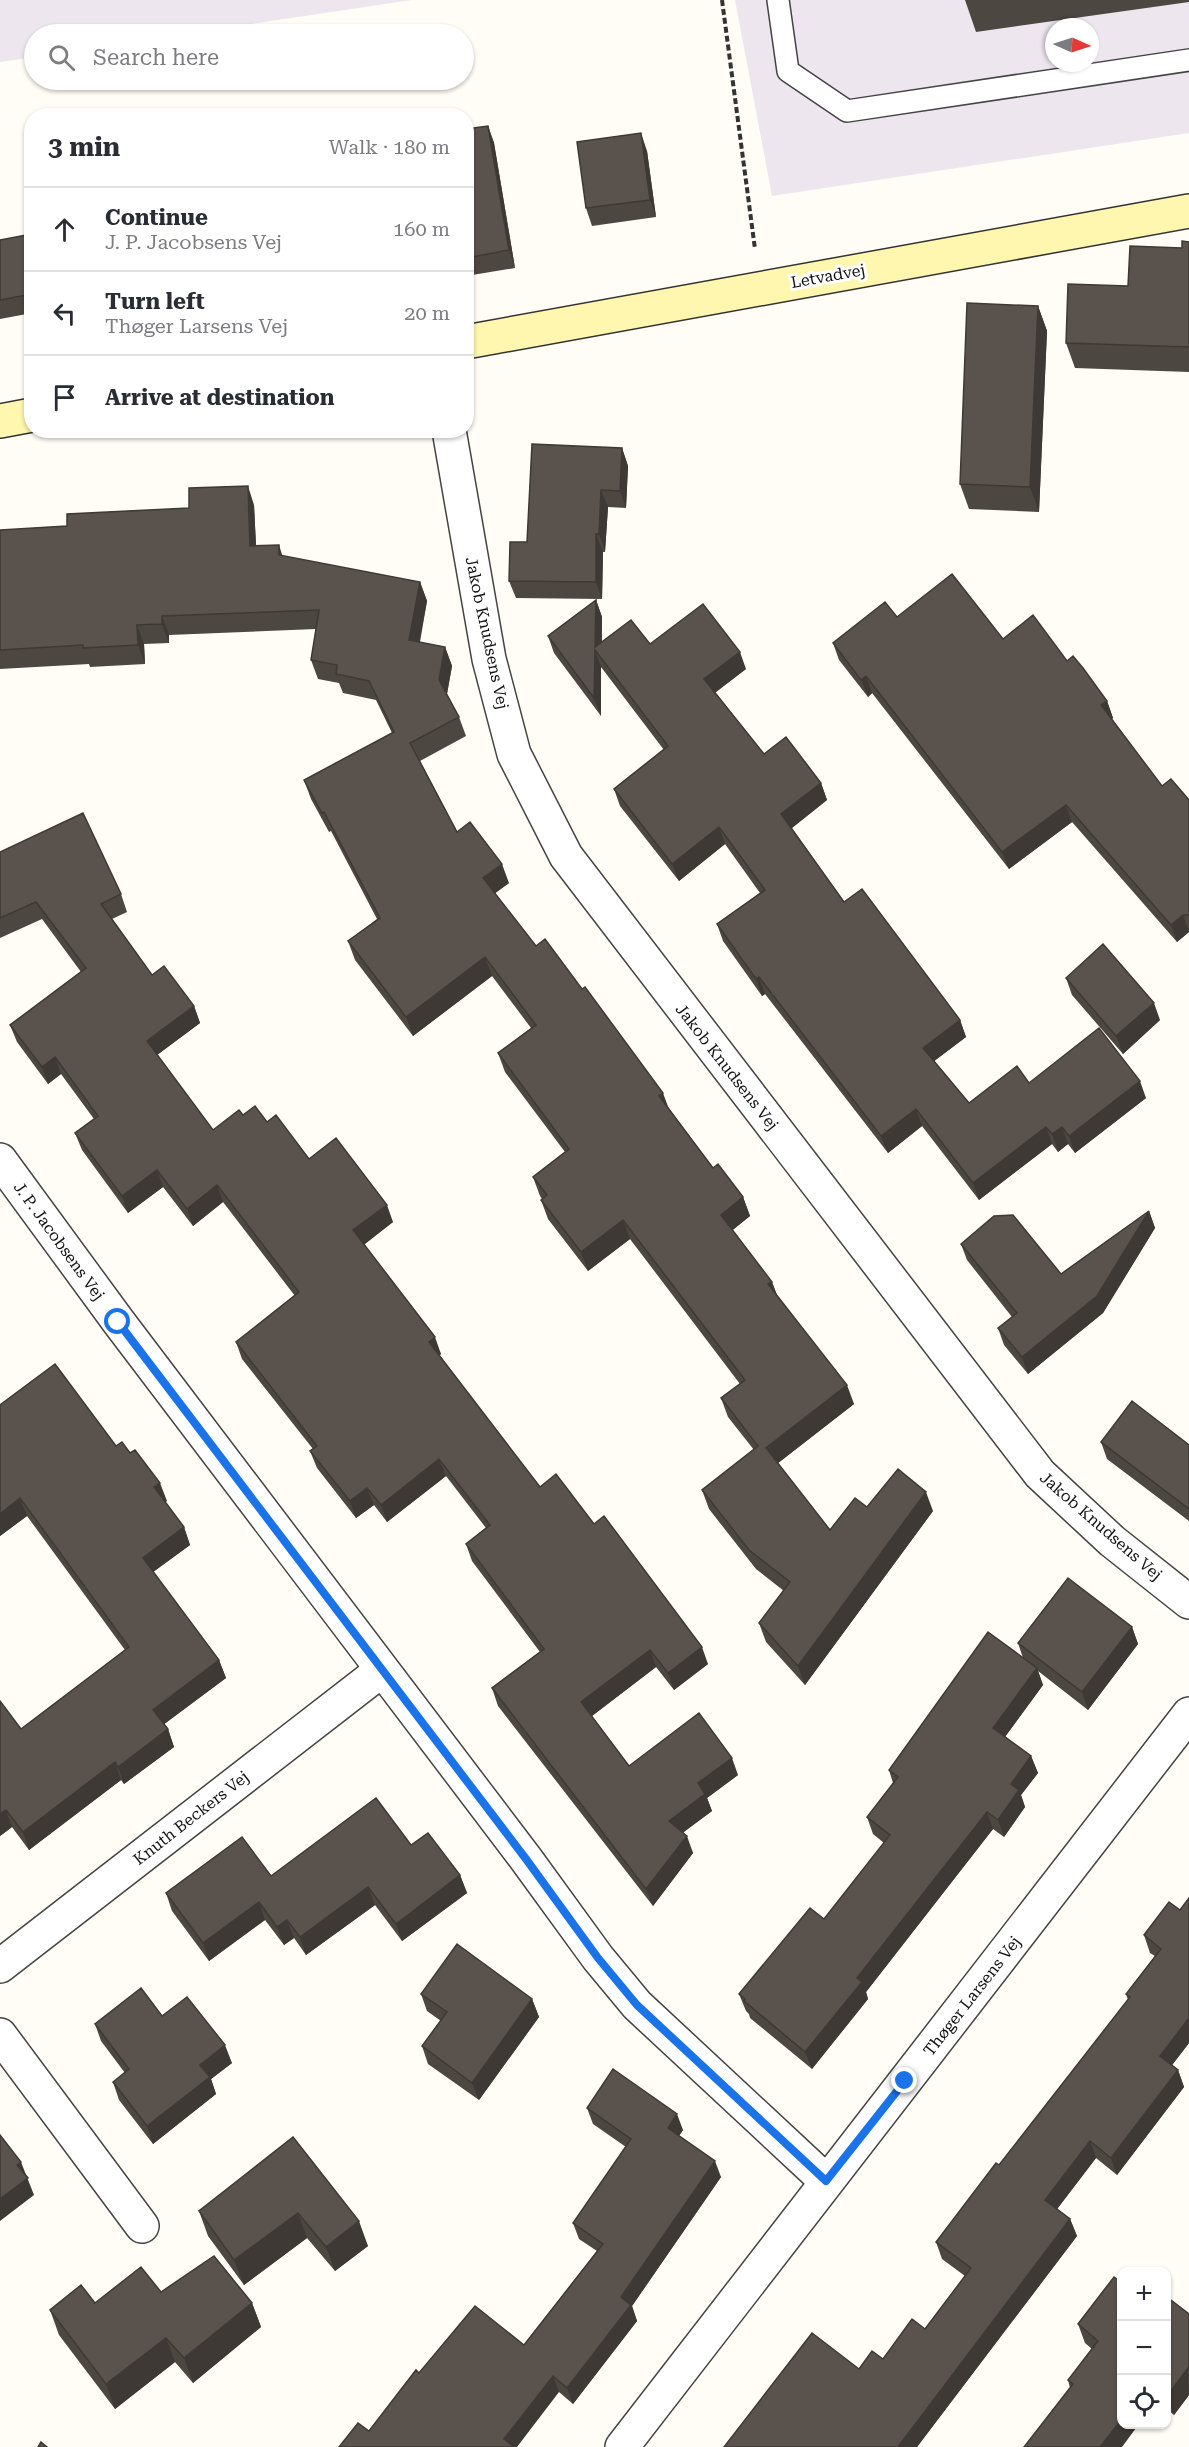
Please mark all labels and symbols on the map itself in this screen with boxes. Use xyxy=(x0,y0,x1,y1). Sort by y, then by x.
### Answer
north arrow xyxy=(1045,18,1099,72)
street label: Letvadvej xyxy=(789,260,867,292)
street label: Jakob Knudsens Vej xyxy=(462,555,512,711)
street label: Jakob Knudsens Vej xyxy=(672,1000,782,1134)
street label: J. P. Jacobsens Vej xyxy=(10,1178,108,1304)
route start xyxy=(104,1308,130,1334)
street label: Jakob Knudsens Vej xyxy=(1036,1468,1166,1584)
street label: Knuth Beckers Vej xyxy=(129,1767,253,1869)
street label: Thøger Larsens Vej xyxy=(919,1932,1025,2060)
route end xyxy=(891,2067,917,2093)

